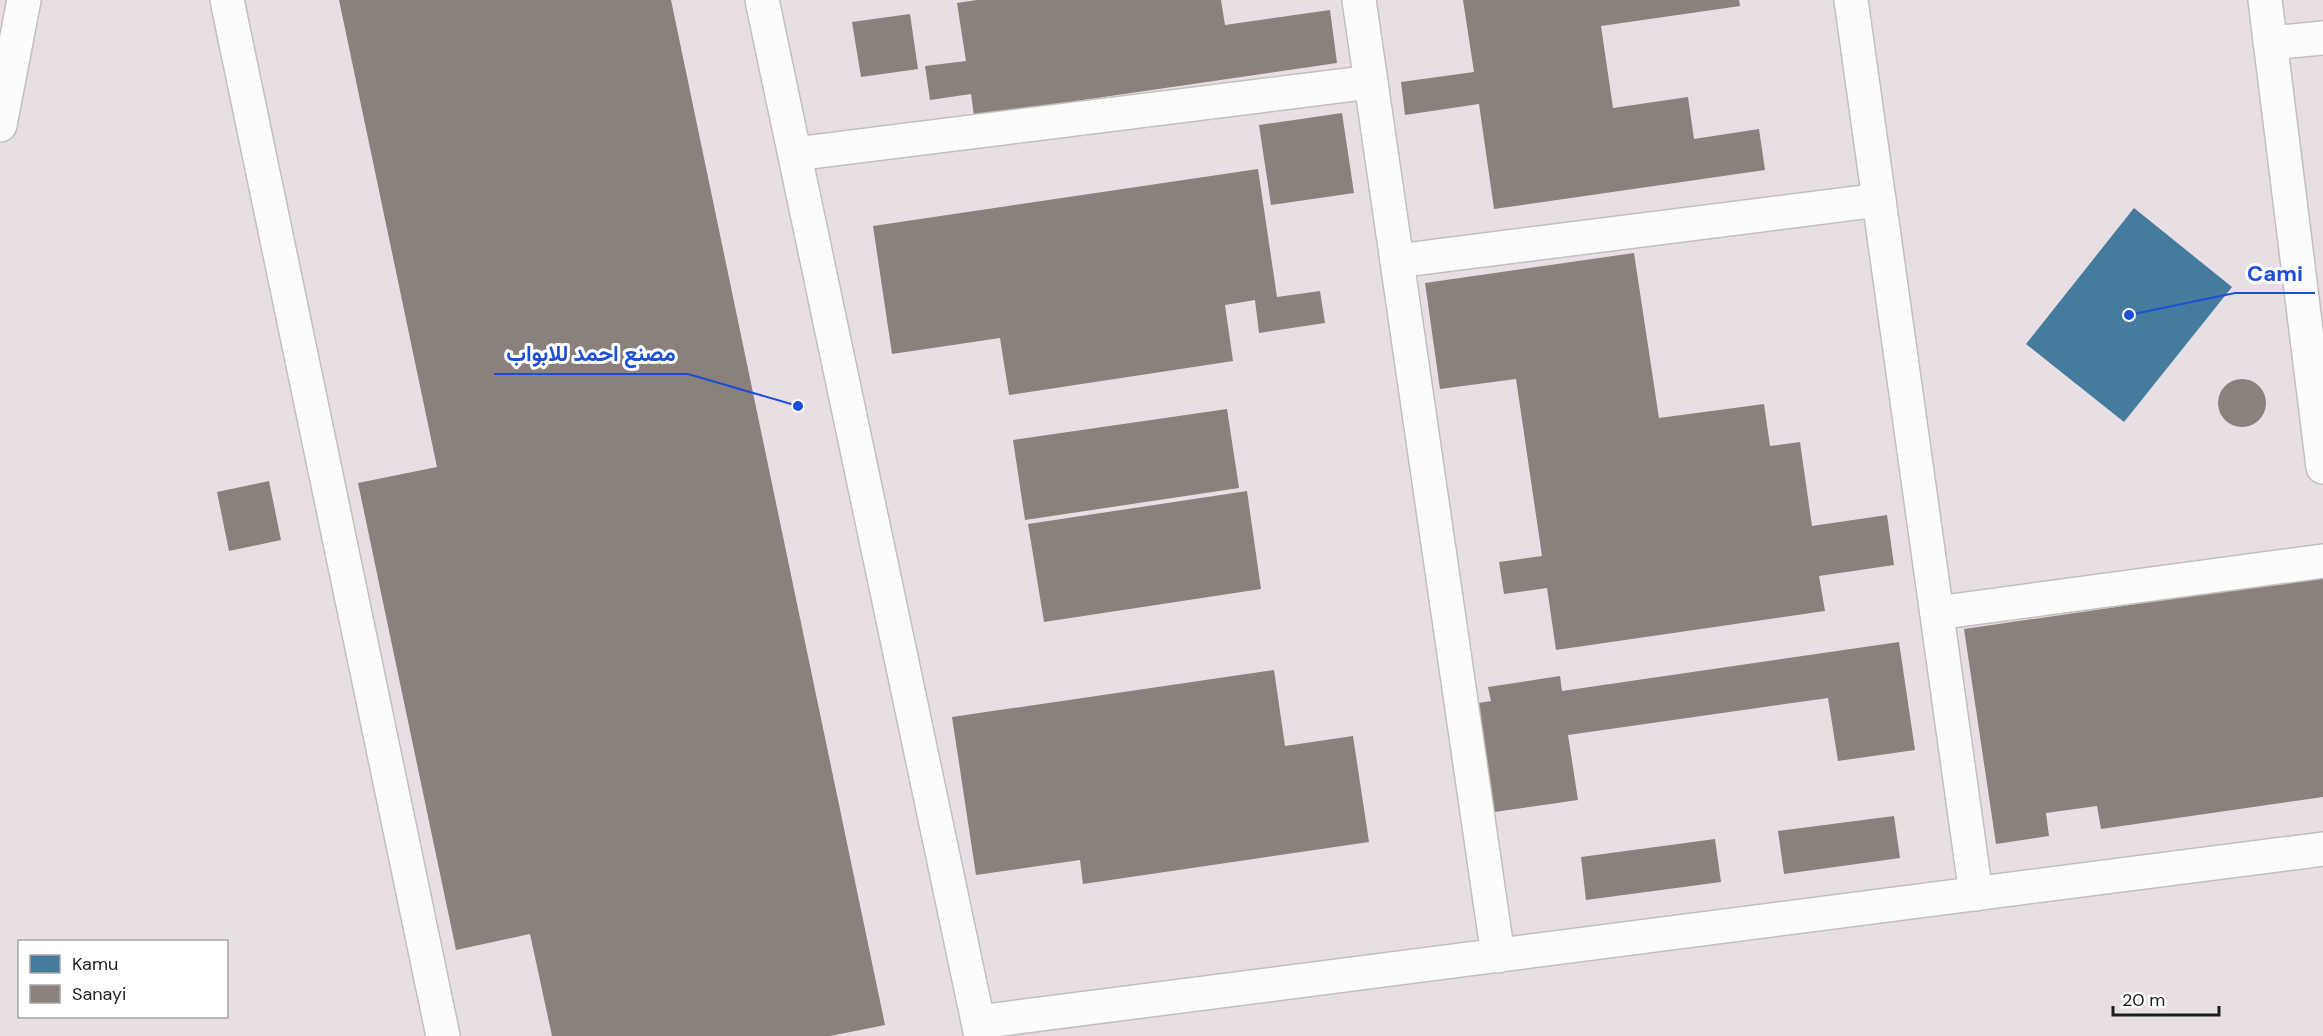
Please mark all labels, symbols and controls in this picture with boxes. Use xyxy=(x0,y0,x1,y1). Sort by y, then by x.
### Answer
callout: Cami xyxy=(2235,253,2315,293)
text: Cami xyxy=(2247,259,2303,288)
callout: مصنع احمد للابواب xyxy=(494,334,688,374)
text: مصنع احمد للابواب xyxy=(506,339,676,368)
legend xyxy=(18,940,228,1018)
text: Kamu xyxy=(72,952,118,976)
scale bar xyxy=(2113,979,2220,1017)
text: Sanayi xyxy=(72,982,126,1006)
text: 20 m xyxy=(2122,988,2165,1012)

